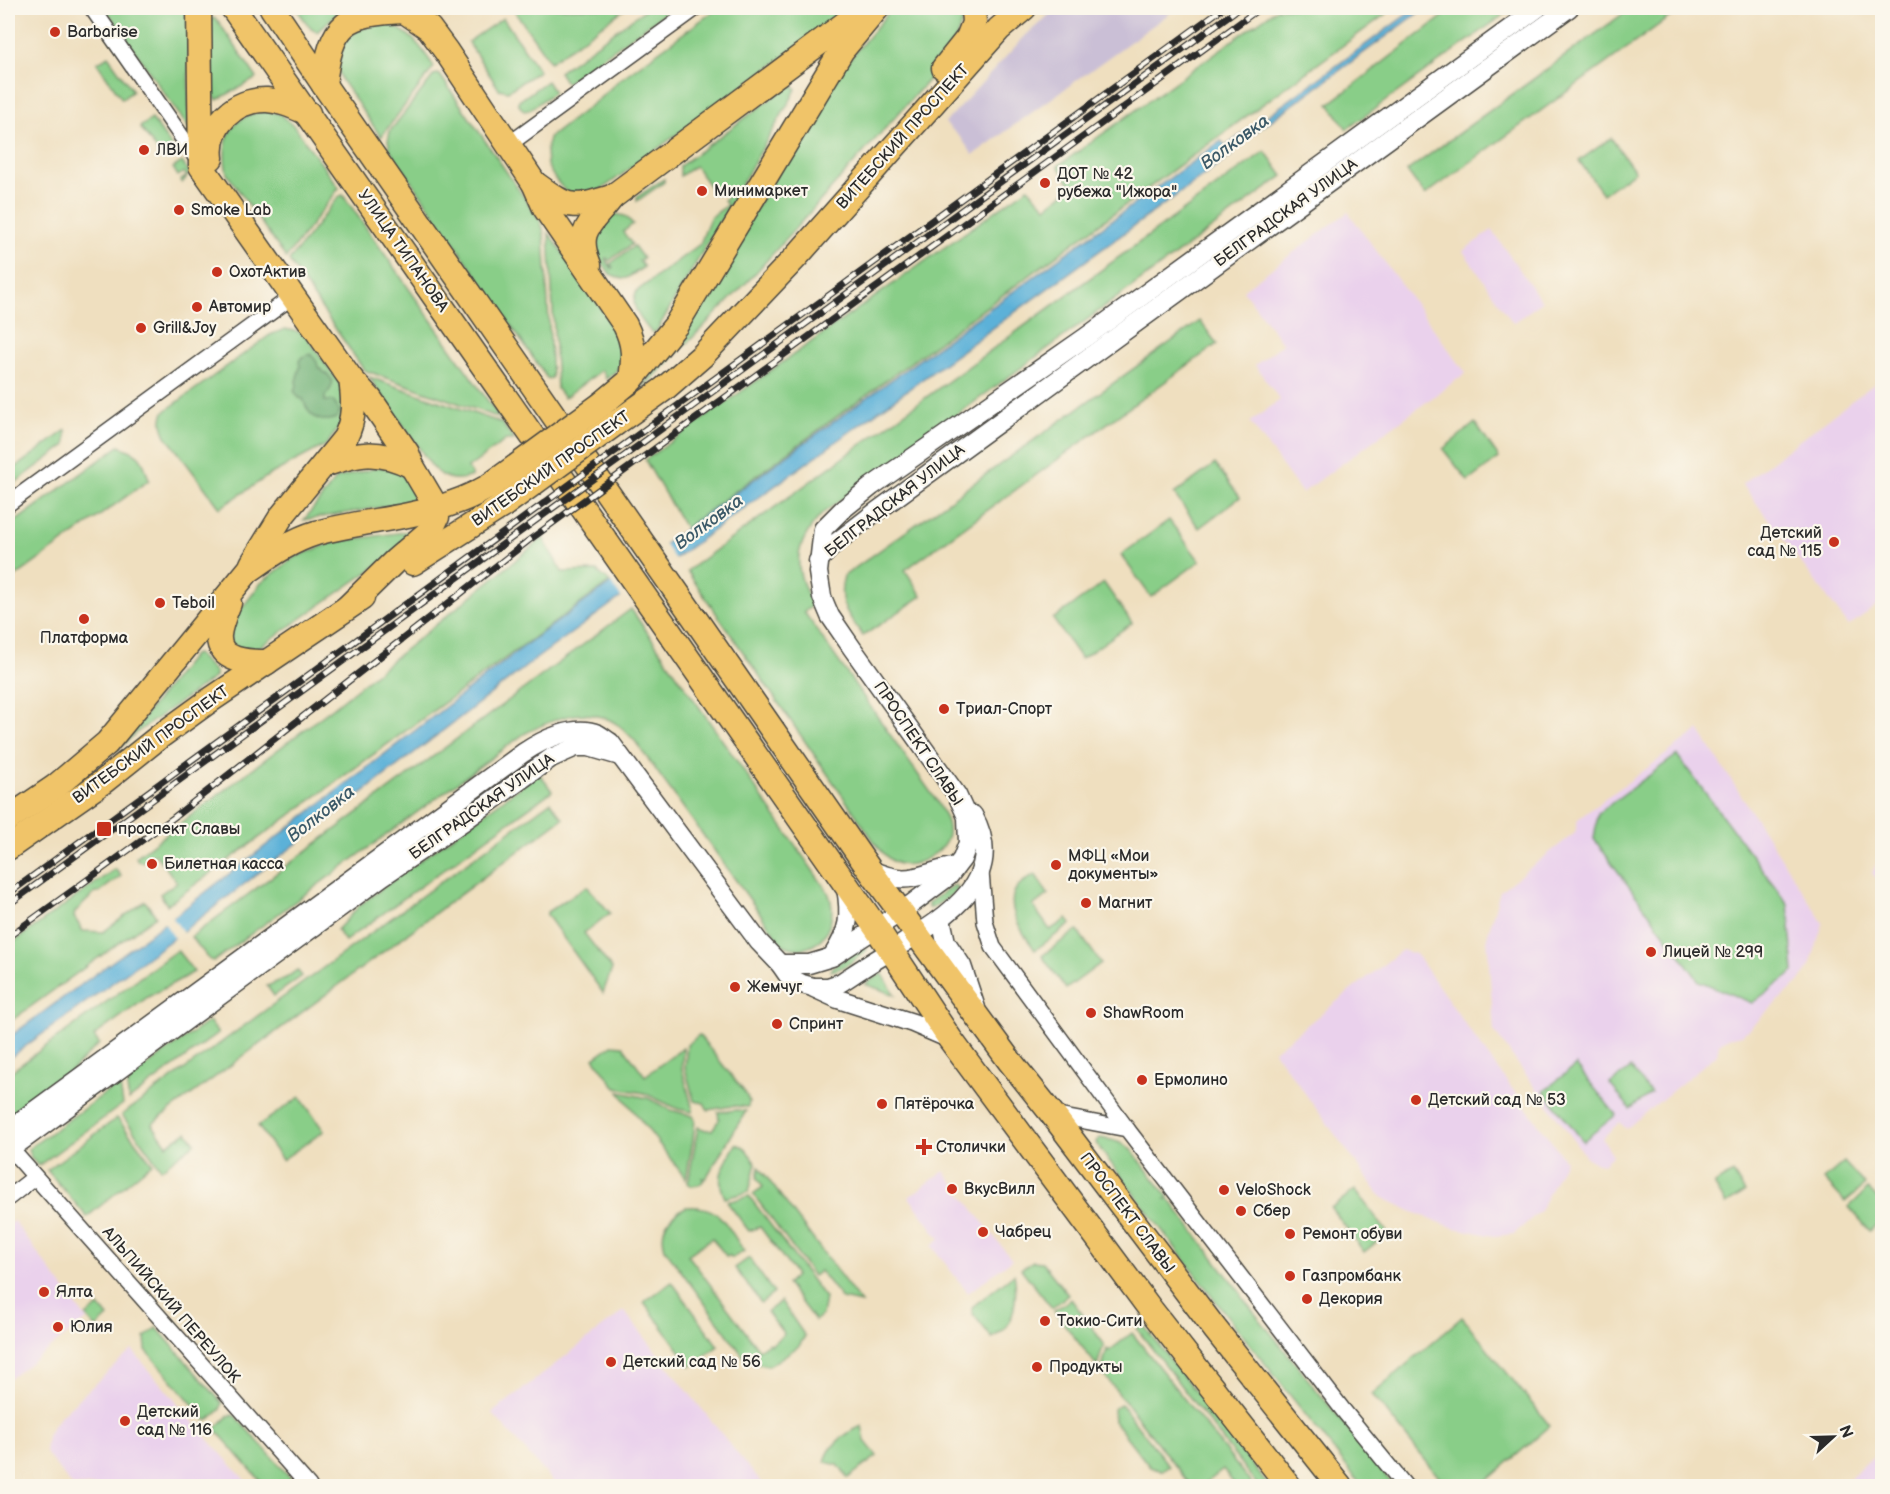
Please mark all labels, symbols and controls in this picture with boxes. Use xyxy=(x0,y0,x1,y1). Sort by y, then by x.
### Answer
place label: Barbarise xyxy=(67,23,138,42)
marker: Barbarise xyxy=(48,25,62,39)
street label: ВИТЕБСКИЙ ПРОСПЕКТ xyxy=(833,60,974,213)
water label: Волковка xyxy=(1197,110,1273,174)
place label: ЛВИ xyxy=(155,141,188,160)
marker: ЛВИ xyxy=(137,143,151,157)
street label: БЕЛГРАДСКАЯ УЛИЦА xyxy=(1211,155,1361,271)
place label: ДОТ № 42 рубежа "Ижора" xyxy=(1057,165,1177,202)
marker: ДОТ № 42 рубежа "Ижора" xyxy=(1038,176,1052,190)
place label: Минимаркет xyxy=(714,182,809,201)
marker: Минимаркет xyxy=(695,184,709,198)
street label: УЛИЦА ТИПАНОВА xyxy=(354,186,452,316)
place label: Smoke Lab xyxy=(191,201,271,220)
marker: Smoke Lab xyxy=(172,203,186,217)
place label: ОхотАктив xyxy=(229,263,307,282)
marker: ОхотАктив xyxy=(210,265,224,279)
place label: Автомир xyxy=(208,298,271,317)
marker: Автомир xyxy=(190,300,204,314)
place label: Grill&Joy xyxy=(153,319,217,338)
marker: Grill&Joy xyxy=(134,321,148,335)
street label: ВИТЕБСКИЙ ПРОСПЕКТ xyxy=(468,407,634,531)
street label: БЕЛГРАДСКАЯ УЛИЦА xyxy=(821,440,969,562)
water label: Волковка xyxy=(671,490,747,554)
place label: Детский сад № 115 xyxy=(1748,524,1822,561)
marker: Детский сад № 115 xyxy=(1827,535,1841,549)
place label: Teboil xyxy=(172,594,215,613)
marker: Teboil xyxy=(153,596,167,610)
marker: Платформа xyxy=(77,612,91,626)
place label: Платформа xyxy=(40,629,129,648)
street label: ПРОСПЕКТ СЛАВЫ xyxy=(869,678,967,810)
street label: ВИТЕБСКИЙ ПРОСПЕКТ xyxy=(69,682,233,808)
place label: Триал-Спорт xyxy=(956,700,1053,719)
marker: Триал-Спорт xyxy=(937,702,951,716)
street label: БЕЛГРАДСКАЯ УЛИЦА xyxy=(406,750,558,864)
water label: Волковка xyxy=(283,781,359,847)
marker: проспект Славы xyxy=(95,820,113,838)
place label: проспект Славы xyxy=(118,820,240,839)
place label: МФЦ «Мои документы» xyxy=(1068,847,1158,884)
place label: Билетная касса xyxy=(164,855,285,874)
marker: Билетная касса xyxy=(145,857,159,871)
marker: МФЦ «Мои документы» xyxy=(1049,858,1063,872)
place label: Магнит xyxy=(1098,894,1153,913)
marker: Магнит xyxy=(1079,896,1093,910)
place label: Лицей № 299 xyxy=(1662,943,1763,962)
marker: Лицей № 299 xyxy=(1644,945,1658,959)
place label: Жемчуг xyxy=(747,978,802,997)
marker: Жемчуг xyxy=(728,980,742,994)
place label: ShawRoom xyxy=(1103,1004,1184,1023)
marker: ShawRoom xyxy=(1084,1006,1098,1020)
place label: Спринт xyxy=(789,1015,844,1034)
marker: Спринт xyxy=(770,1017,784,1031)
place label: Ермолино xyxy=(1154,1071,1228,1090)
marker: Ермолино xyxy=(1135,1073,1149,1087)
place label: Детский сад № 53 xyxy=(1428,1091,1566,1110)
marker: Детский сад № 53 xyxy=(1409,1093,1423,1107)
place label: Пятёрочка xyxy=(894,1095,975,1114)
marker: Пятёрочка xyxy=(875,1097,889,1111)
place label: Столички xyxy=(936,1138,1006,1157)
marker: Столички xyxy=(917,1140,931,1154)
street label: ПРОСПЕКТ СЛАВЫ xyxy=(1075,1149,1179,1277)
place label: ВкусВилл xyxy=(964,1180,1035,1199)
place label: VeloShock xyxy=(1236,1181,1311,1200)
marker: ВкусВилл xyxy=(945,1182,959,1196)
marker: VeloShock xyxy=(1217,1183,1231,1197)
place label: Сбер xyxy=(1253,1202,1291,1221)
marker: Сбер xyxy=(1234,1204,1248,1218)
street label: АЛЬПИЙСКИЙ ПЕРЕУЛОК xyxy=(97,1222,244,1387)
place label: Чабрец xyxy=(995,1223,1052,1242)
marker: Чабрец xyxy=(976,1225,990,1239)
place label: Ремонт обуви xyxy=(1302,1225,1403,1244)
marker: Ремонт обуви xyxy=(1283,1227,1297,1241)
place label: Газпромбанк xyxy=(1302,1267,1401,1286)
marker: Газпромбанк xyxy=(1283,1269,1297,1283)
place label: Ялта xyxy=(56,1283,93,1302)
marker: Ялта xyxy=(37,1285,51,1299)
place label: Декория xyxy=(1319,1290,1383,1309)
marker: Декория xyxy=(1300,1292,1314,1306)
place label: Токио-Сити xyxy=(1057,1312,1142,1331)
marker: Токио-Сити xyxy=(1038,1314,1052,1328)
place label: Юлия xyxy=(70,1318,113,1337)
marker: Юлия xyxy=(51,1320,65,1334)
place label: Детский сад № 56 xyxy=(623,1353,761,1372)
marker: Детский сад № 56 xyxy=(604,1355,618,1369)
place label: Продукты xyxy=(1049,1358,1122,1377)
marker: Продукты xyxy=(1030,1360,1044,1374)
place label: Детский сад № 116 xyxy=(137,1403,212,1440)
north arrow xyxy=(1803,1407,1863,1467)
marker: Детский сад № 116 xyxy=(118,1414,132,1428)
text: N xyxy=(1834,1423,1857,1441)

